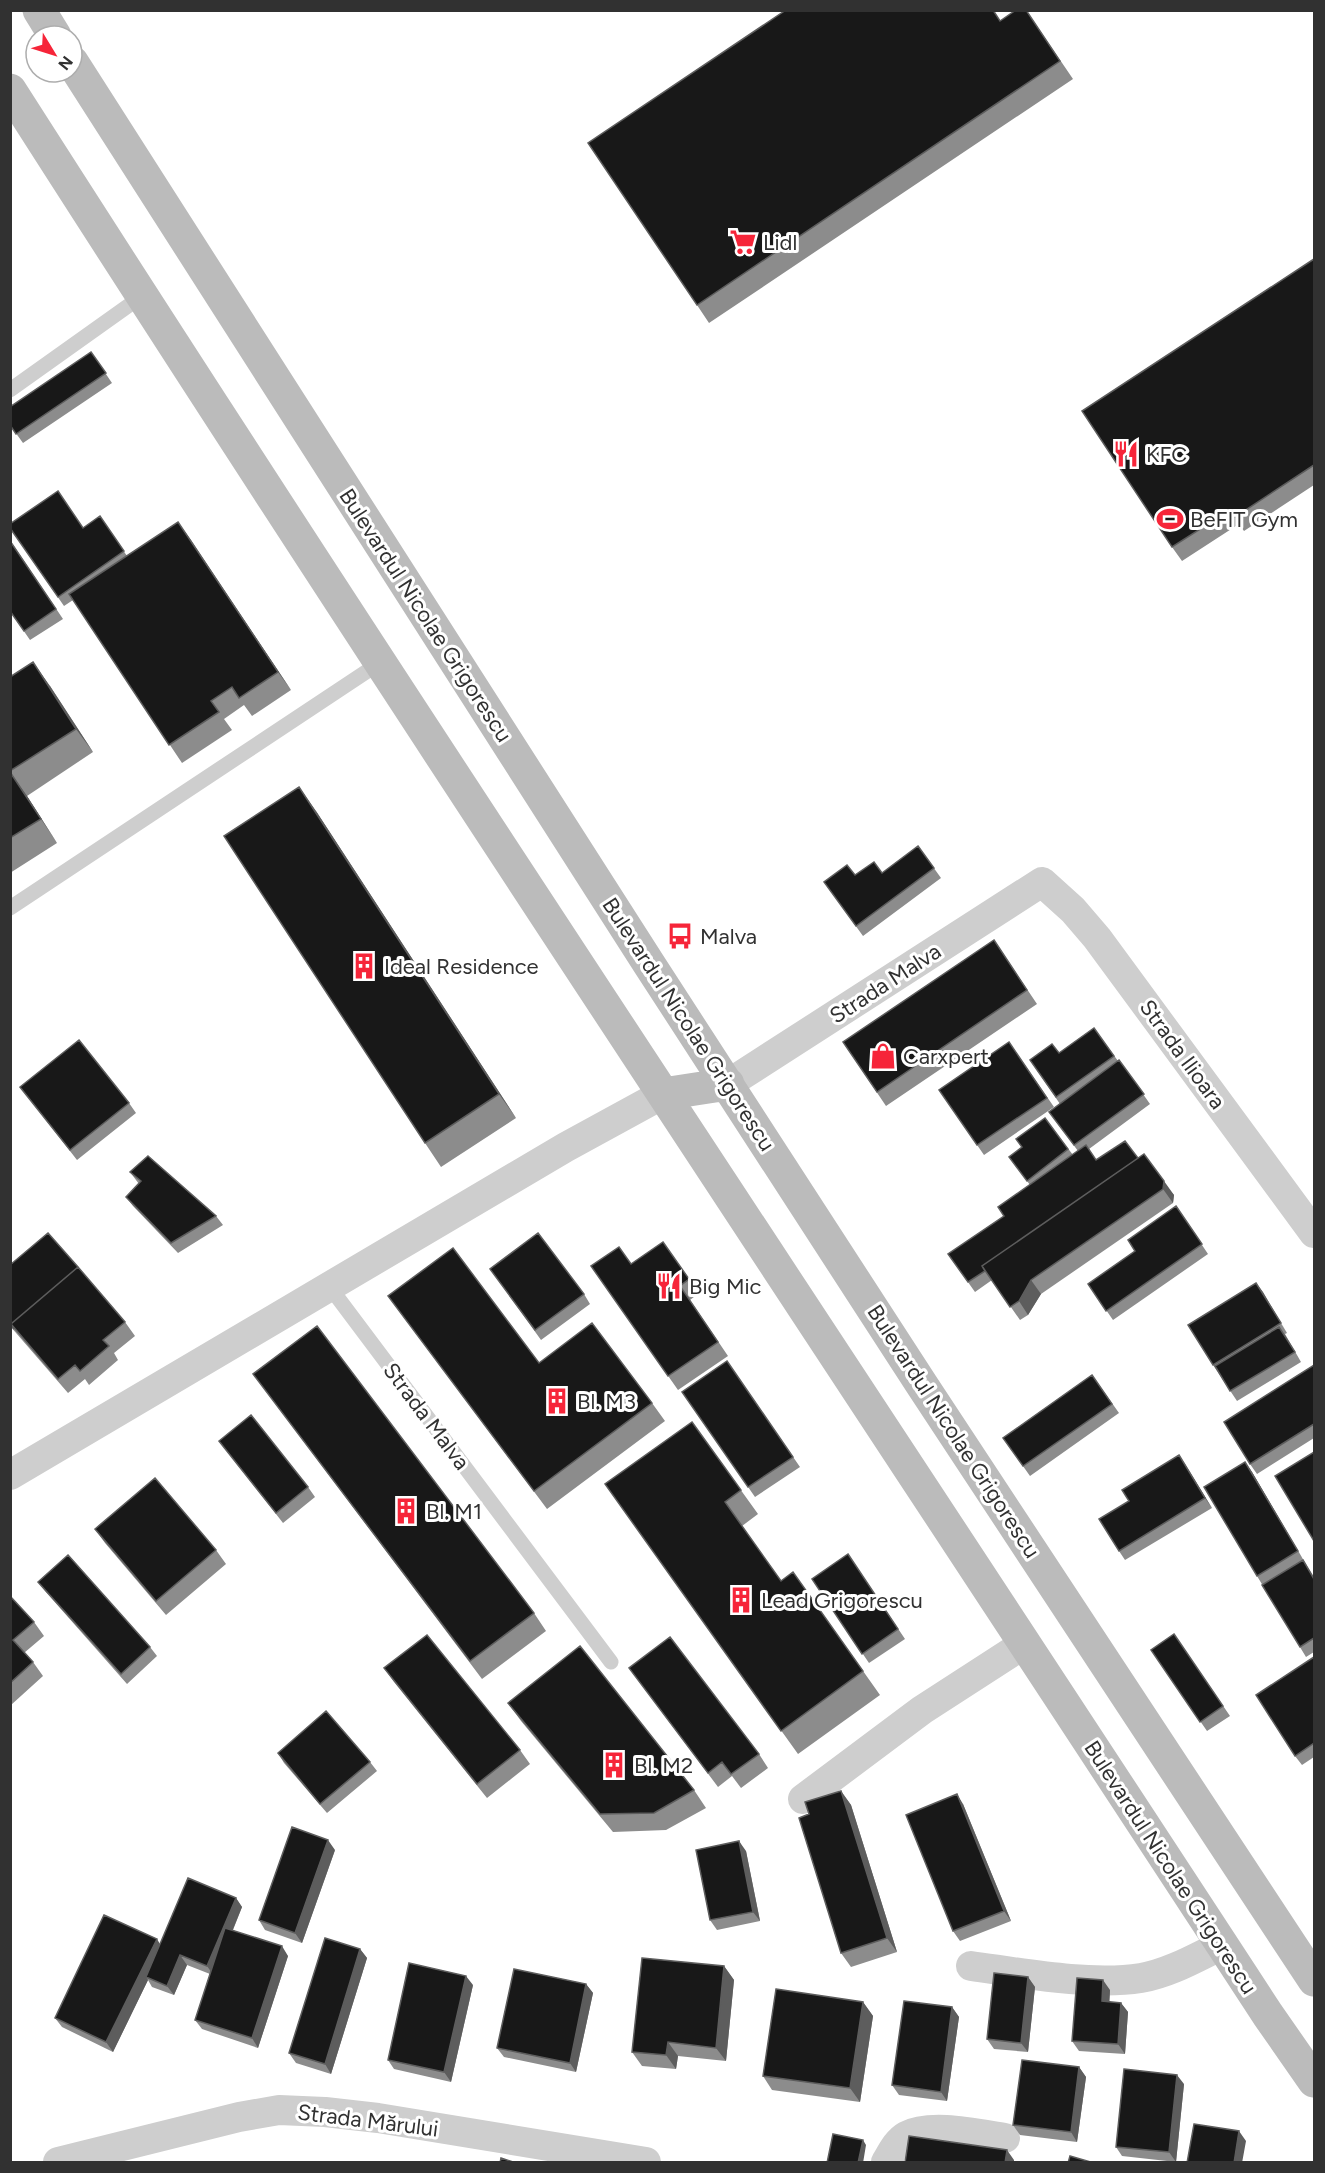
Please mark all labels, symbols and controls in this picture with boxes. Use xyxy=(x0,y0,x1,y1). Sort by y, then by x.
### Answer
north arrow xyxy=(24,24,84,84)
text: N xyxy=(54,52,77,74)
supermarket icon: Lidl xyxy=(728,227,758,257)
place label: Lidl xyxy=(763,229,797,256)
restaurant icon: KFC xyxy=(1111,439,1141,469)
place label: KFC xyxy=(1146,441,1187,468)
street label: Bulevardul Nicolae Grigorescu xyxy=(333,484,518,747)
sports icon: BeFIT Gym xyxy=(1155,504,1185,534)
place label: BeFIT Gym xyxy=(1190,506,1298,533)
street label: Bulevardul Nicolae Grigorescu xyxy=(596,893,781,1156)
bus stop icon: Malva xyxy=(665,921,695,951)
place label: Malva xyxy=(700,923,757,950)
street label: Strada Malva xyxy=(825,937,946,1029)
building icon: Ideal Residence xyxy=(349,951,379,981)
place label: Ideal Residence xyxy=(384,953,539,980)
street label: Strada Ilioara xyxy=(1134,994,1231,1114)
shop icon: Carxpert xyxy=(868,1041,898,1071)
place label: Carxpert xyxy=(903,1043,989,1070)
restaurant icon: Big Mic xyxy=(654,1271,684,1301)
place label: Big Mic xyxy=(689,1273,762,1300)
street label: Bulevardul Nicolae Grigorescu xyxy=(861,1300,1046,1563)
street label: Strada Malva xyxy=(378,1357,476,1475)
building icon: Bl. M3 xyxy=(542,1386,572,1416)
place label: Bl. M3 xyxy=(577,1388,636,1415)
building icon: Bl. M1 xyxy=(391,1496,421,1526)
place label: Bl. M1 xyxy=(426,1498,482,1525)
building icon: Lead Grigorescu xyxy=(726,1585,756,1615)
place label: Lead Grigorescu xyxy=(761,1587,923,1614)
street label: Bulevardul Nicolae Grigorescu xyxy=(1078,1736,1263,1999)
building icon: Bl. M2 xyxy=(599,1750,629,1780)
place label: Bl. M2 xyxy=(634,1752,693,1779)
street label: Strada Mărului xyxy=(296,2098,440,2143)

